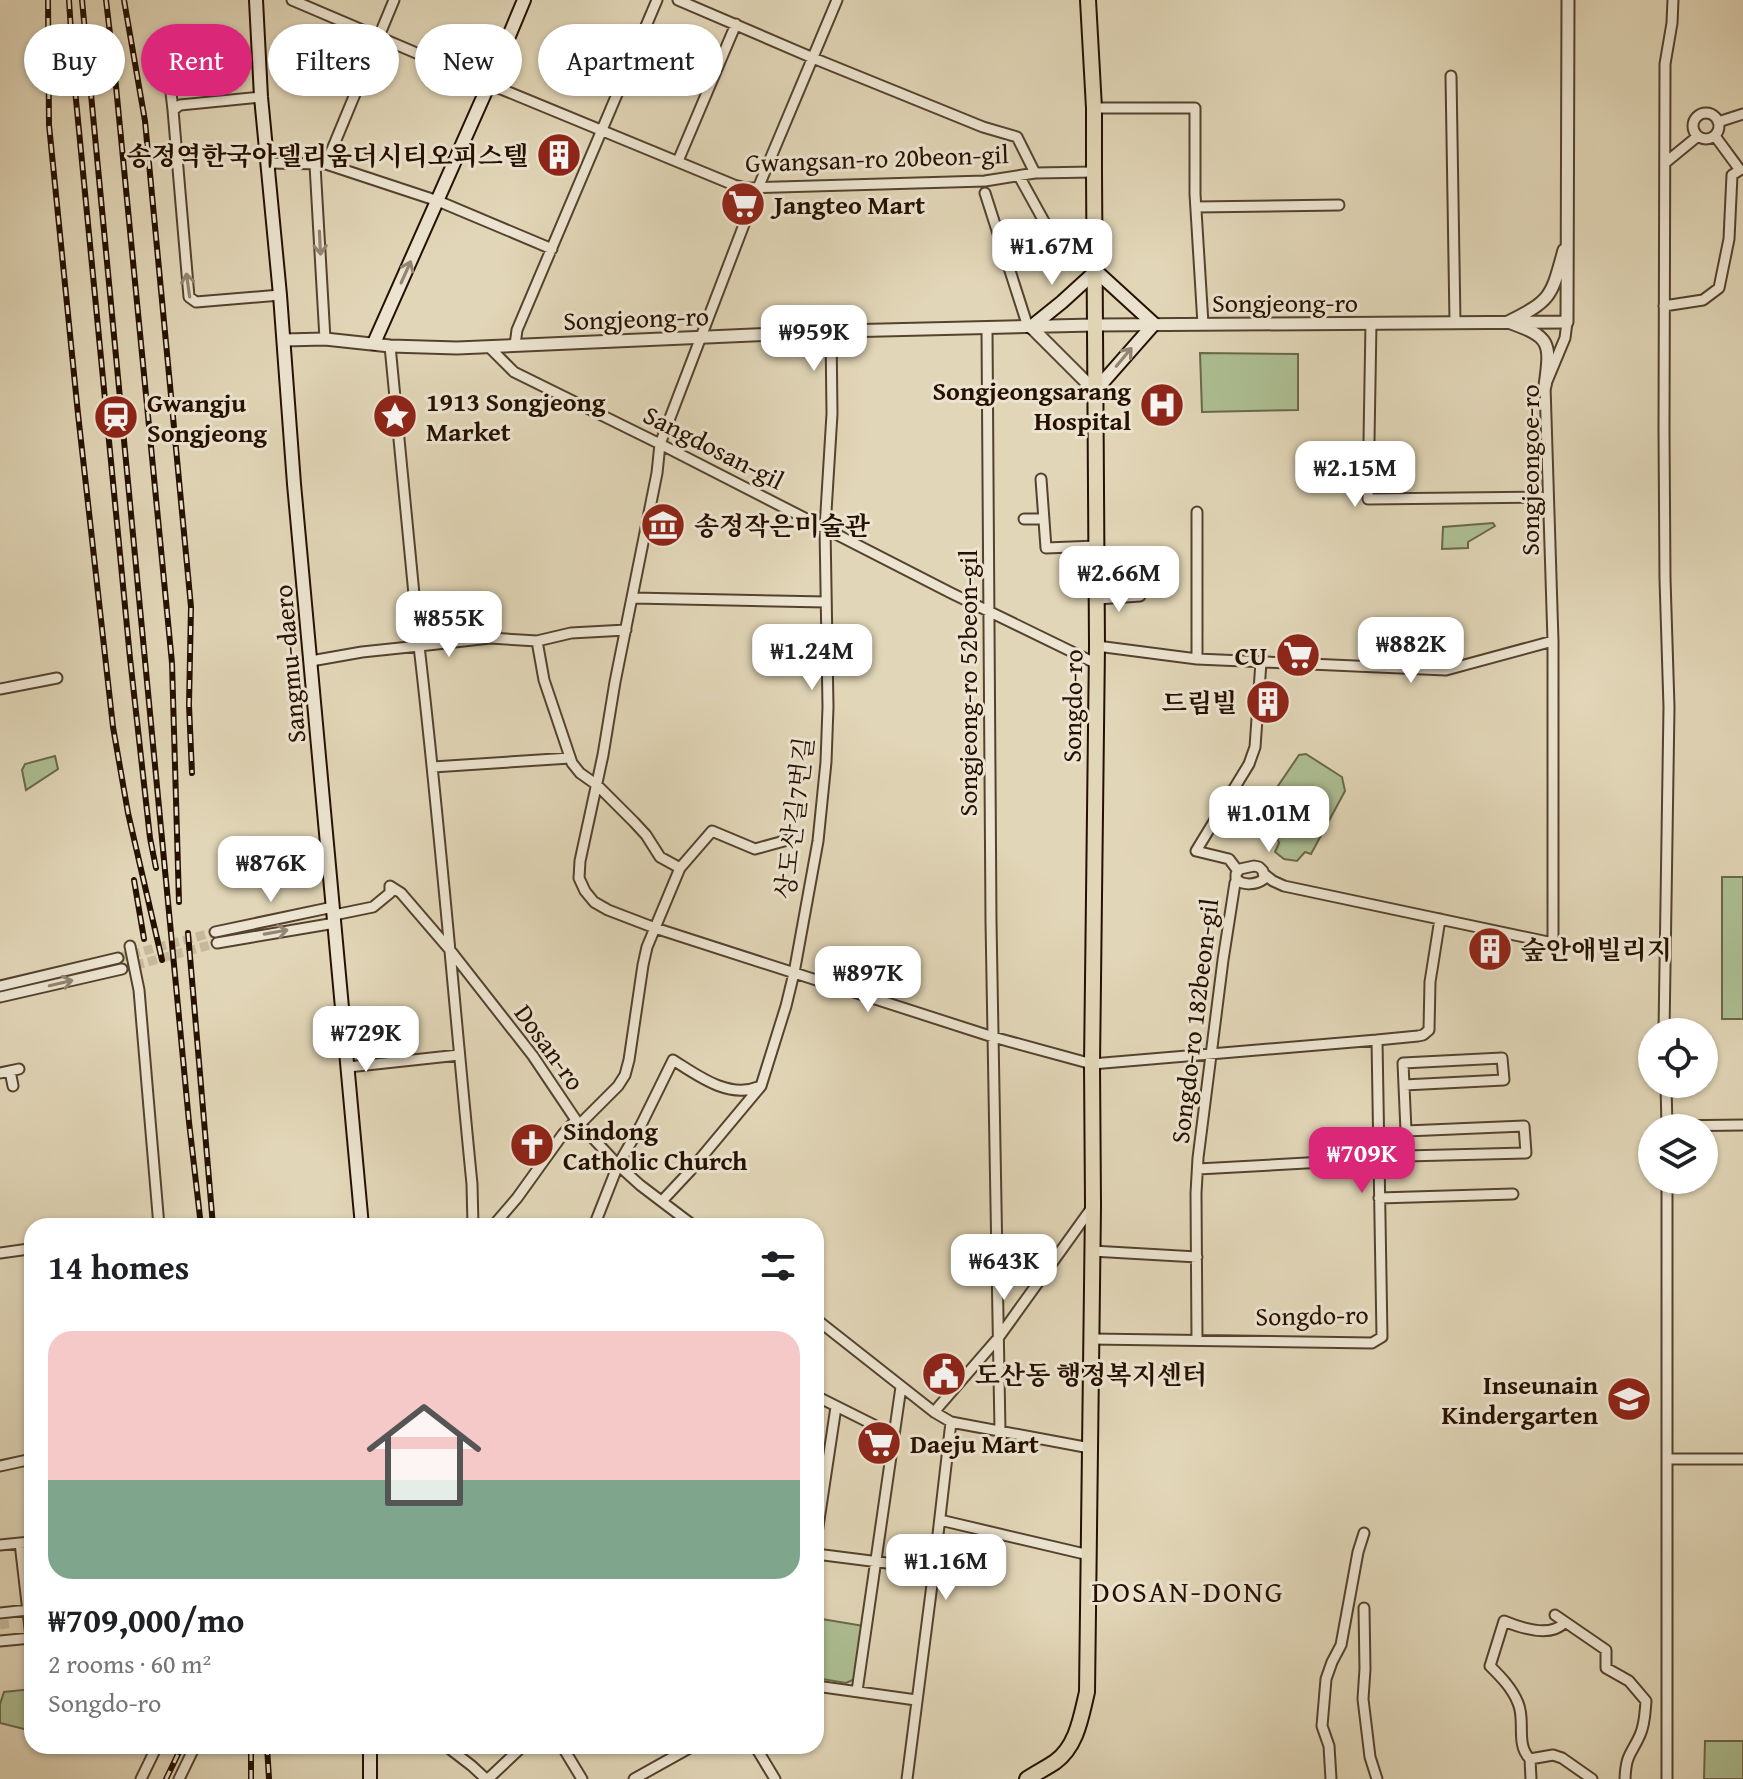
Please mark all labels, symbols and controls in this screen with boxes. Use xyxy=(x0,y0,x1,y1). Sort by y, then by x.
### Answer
chip: Buy xyxy=(24,24,125,96)
chip: Rent xyxy=(141,24,252,96)
chip: Filters xyxy=(268,24,399,96)
chip: New xyxy=(415,24,522,96)
chip: Apartment xyxy=(538,24,723,96)
building icon: 송정역한국아델리움더시티오피스텔 xyxy=(535,131,583,179)
street label: Gwangsan-ro 20beon-gil xyxy=(745,134,1009,182)
place label: 송정역한국아델리움더시티오피스텔 xyxy=(126,136,528,175)
supermarket icon: Jangteo Mart xyxy=(719,180,767,228)
place label: Jangteo Mart xyxy=(770,185,925,224)
pin: ₩1.67M xyxy=(987,219,1117,287)
text: ₩1.67M xyxy=(1010,225,1094,264)
one-way arrow xyxy=(312,229,327,256)
one-way arrow xyxy=(399,261,414,285)
one-way arrow xyxy=(180,272,195,298)
street label: Songjeong-ro xyxy=(1212,283,1358,322)
street label: Songjeong-ro xyxy=(562,296,710,340)
pin: ₩959K xyxy=(758,305,870,373)
text: ₩959K xyxy=(779,311,849,350)
one-way arrow xyxy=(1115,347,1133,367)
place label: Songjeongsarang Hospital xyxy=(932,371,1131,440)
hospital icon: Songjeongsarang Hospital xyxy=(1138,381,1186,429)
place label: 1913 Songjeong Market xyxy=(426,382,606,451)
place label: Gwangju Songjeong xyxy=(147,383,267,452)
street label: Songjeongoe-ro xyxy=(1510,384,1549,556)
place icon: 1913 Songjeong Market xyxy=(371,392,419,440)
station icon: Gwangju Songjeong xyxy=(92,393,140,441)
street label: Sangdosan-gil xyxy=(637,395,791,499)
pin: ₩2.15M xyxy=(1290,441,1420,509)
text: ₩2.15M xyxy=(1313,447,1397,486)
museum icon: 송정작은미술관 xyxy=(639,501,687,549)
place label: 송정작은미술관 xyxy=(694,506,871,545)
pin: ₩2.66M xyxy=(1054,546,1184,614)
street label: Songjeong-ro 52beon-gil xyxy=(948,550,987,816)
text: ₩2.66M xyxy=(1077,552,1161,591)
street label: Sangmu-daero xyxy=(263,583,315,745)
pin: ₩855K xyxy=(393,591,505,659)
text: ₩855K xyxy=(414,597,484,636)
pin: ₩882K xyxy=(1355,617,1467,685)
text: ₩882K xyxy=(1376,623,1446,662)
pin: ₩1.24M xyxy=(747,624,877,692)
text: ₩1.24M xyxy=(770,630,854,669)
supermarket icon: CU xyxy=(1274,631,1322,679)
place label: CU xyxy=(1235,636,1267,675)
street label: Songdo-ro xyxy=(1052,649,1092,763)
building icon: 드림빌 xyxy=(1244,678,1292,726)
place label: 드림빌 xyxy=(1162,683,1237,722)
street label: 상도산길7번길 xyxy=(765,735,823,901)
pin: ₩1.01M xyxy=(1204,786,1334,854)
text: ₩1.01M xyxy=(1227,792,1311,831)
pin: ₩876K xyxy=(215,836,327,904)
text: ₩876K xyxy=(236,842,306,881)
street label: Songdo-ro 182beon-gil xyxy=(1160,896,1228,1146)
one-way arrow xyxy=(263,924,288,939)
building icon: 숲안애빌리지 xyxy=(1466,925,1514,973)
place label: 숲안애빌리지 xyxy=(1521,930,1672,969)
pin: ₩897K xyxy=(812,946,924,1014)
text: ₩897K xyxy=(833,952,903,991)
one-way arrow xyxy=(47,975,73,990)
street label: Dosan-ro xyxy=(505,996,595,1098)
pin: ₩729K xyxy=(310,1006,422,1074)
text: ₩729K xyxy=(331,1012,401,1051)
map controls xyxy=(1638,1018,1718,1194)
button: locate xyxy=(1638,1018,1718,1098)
place label: Sindong Catholic Church xyxy=(563,1111,748,1180)
button: layers xyxy=(1638,1114,1718,1194)
church icon: Sindong Catholic Church xyxy=(508,1121,556,1169)
pin: ₩709K xyxy=(1306,1127,1418,1195)
text: ₩709K xyxy=(1327,1133,1397,1172)
pin: ₩643K xyxy=(948,1234,1060,1302)
text: ₩643K xyxy=(969,1240,1039,1279)
text: 14 homes xyxy=(48,1242,189,1291)
icon: filters xyxy=(756,1244,800,1288)
street label: Songdo-ro xyxy=(1255,1295,1369,1335)
public building icon: 도산동 행정복지센터 xyxy=(920,1350,968,1398)
place label: 도산동 행정복지센터 xyxy=(975,1355,1207,1394)
place label: Inseunain Kindergarten xyxy=(1442,1365,1599,1434)
school or university icon: Inseunain Kindergarten xyxy=(1605,1375,1653,1423)
icon: home xyxy=(352,1383,496,1527)
supermarket icon: Daeju Mart xyxy=(855,1419,903,1467)
place label: Daeju Mart xyxy=(910,1424,1039,1463)
pin: ₩1.16M xyxy=(881,1534,1011,1602)
text: ₩1.16M xyxy=(904,1540,988,1579)
district label: DOSAN-DONG xyxy=(1092,1569,1284,1613)
text: ₩709,000/mo xyxy=(48,1595,244,1644)
text: 2 rooms · 60 m² xyxy=(48,1644,211,1683)
text: Songdo-ro xyxy=(48,1683,161,1722)

